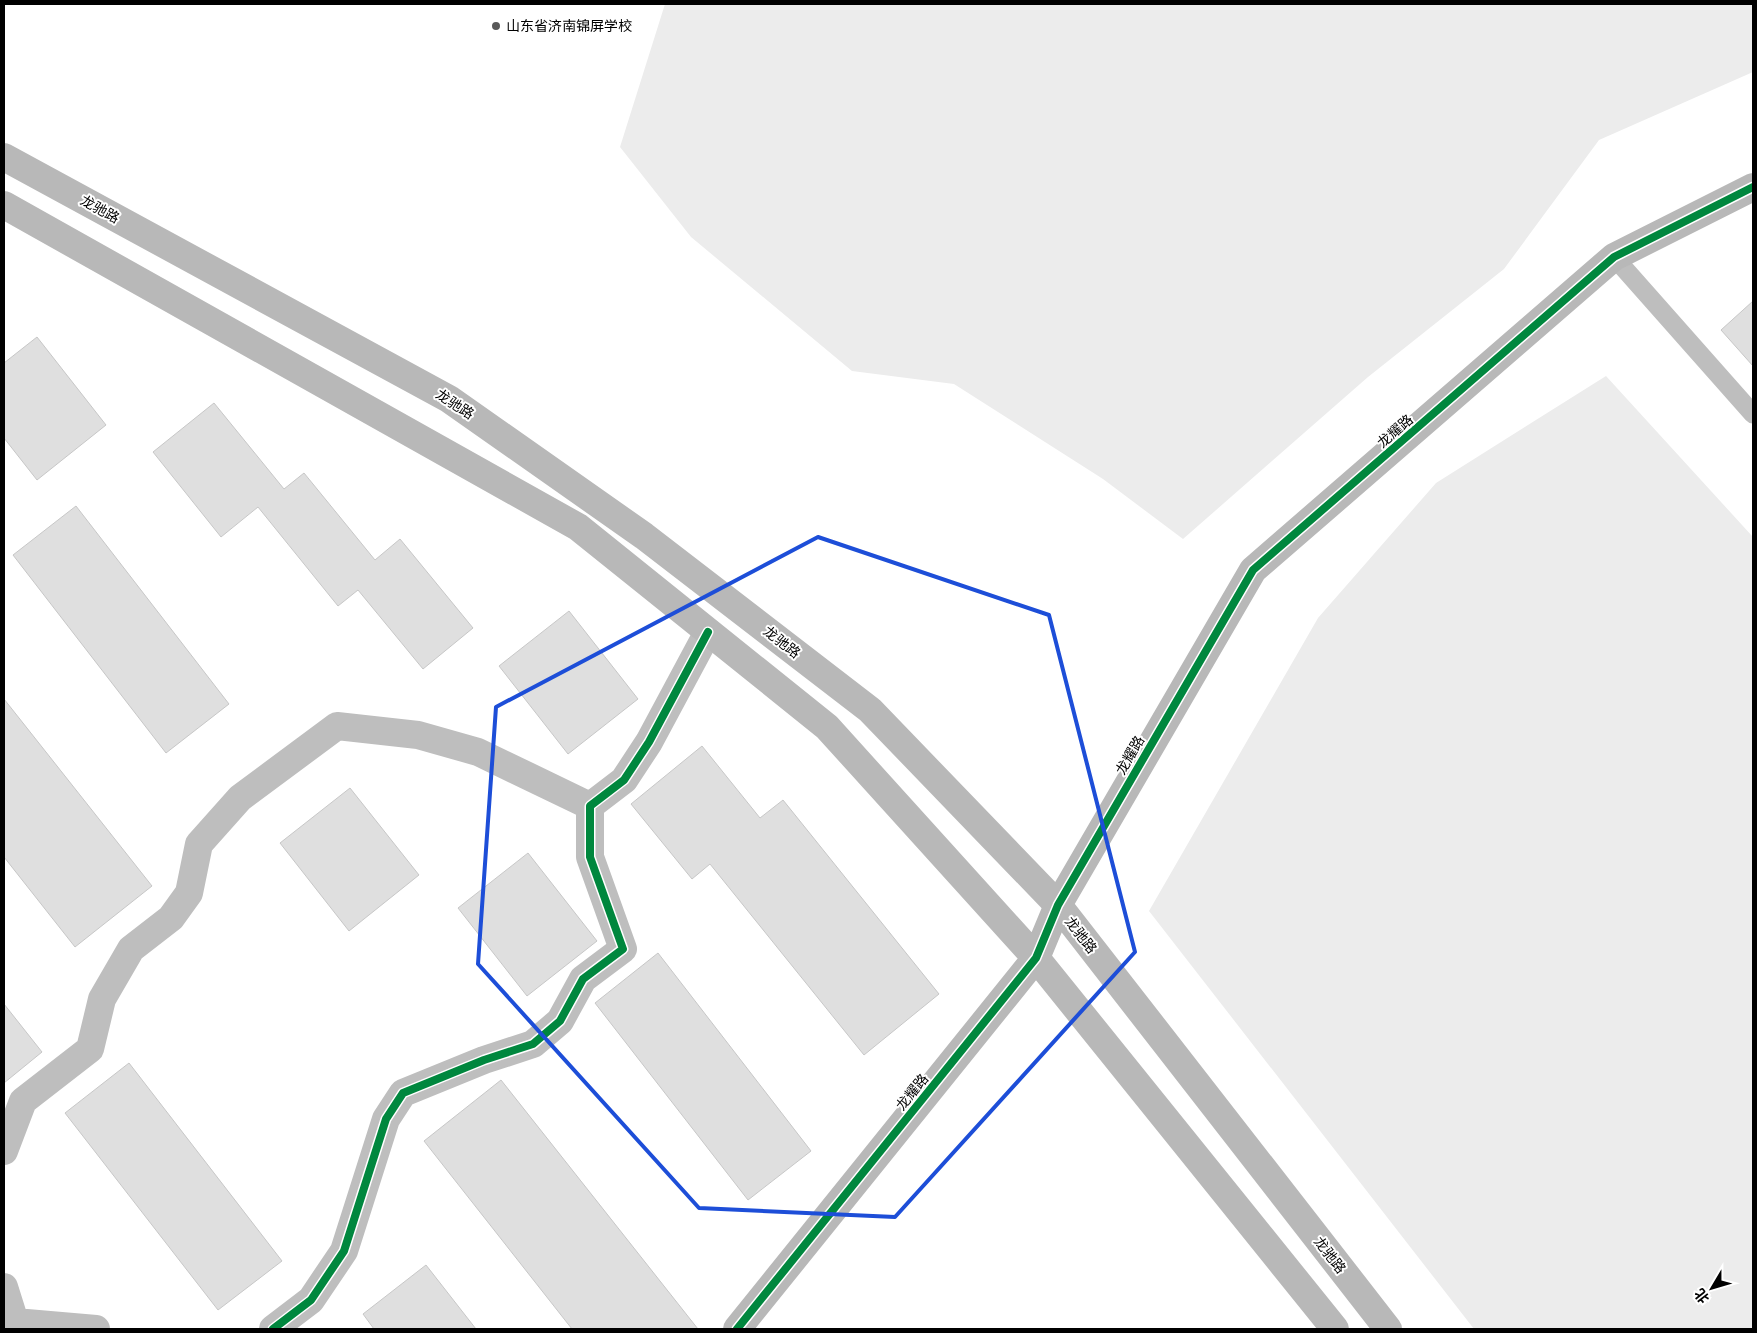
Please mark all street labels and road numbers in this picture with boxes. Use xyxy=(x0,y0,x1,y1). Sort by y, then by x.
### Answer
street label: 龙驰路 xyxy=(77,192,122,227)
street label: 龙驰路 xyxy=(432,386,477,423)
street label: 龙耀路 xyxy=(1374,411,1417,452)
street label: 龙驰路 xyxy=(760,623,803,662)
street label: 龙耀路 xyxy=(1113,733,1148,778)
street label: 龙驰路 xyxy=(1061,914,1100,957)
street label: 龙耀路 xyxy=(893,1071,932,1114)
street label: 龙驰路 xyxy=(1310,1234,1349,1277)

